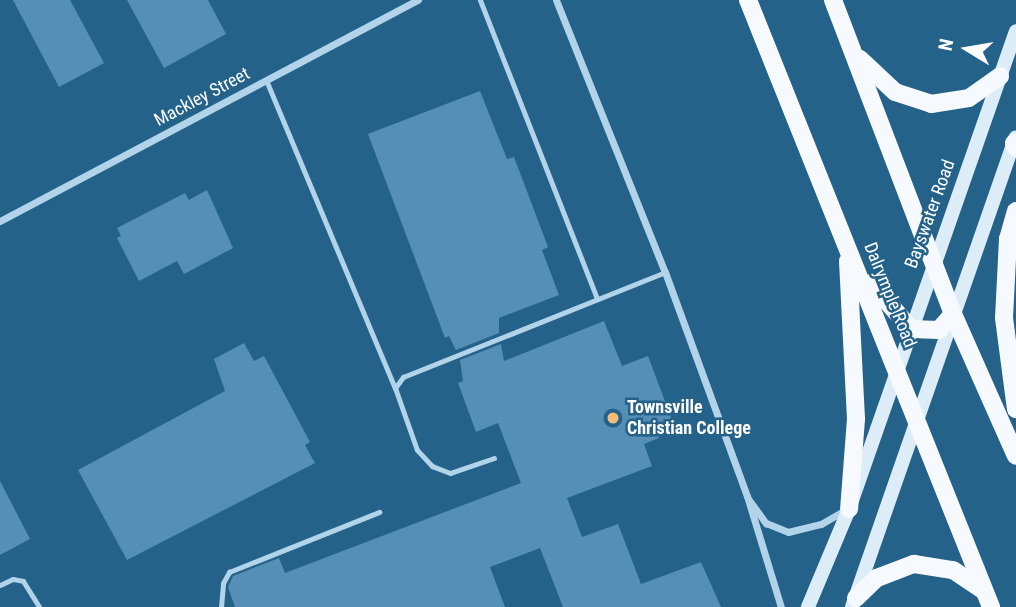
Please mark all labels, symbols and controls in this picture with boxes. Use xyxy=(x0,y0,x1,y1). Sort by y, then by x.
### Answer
north arrow xyxy=(932,14,1002,84)
text: N xyxy=(933,37,958,53)
street label: Mackley Street xyxy=(151,63,253,131)
street label: Bayswater Road xyxy=(900,157,960,271)
street label: Dalrymple Road xyxy=(859,239,921,351)
place label: Townsville Christian College xyxy=(627,397,751,440)
marker: Townsville Christian College xyxy=(605,410,621,426)

